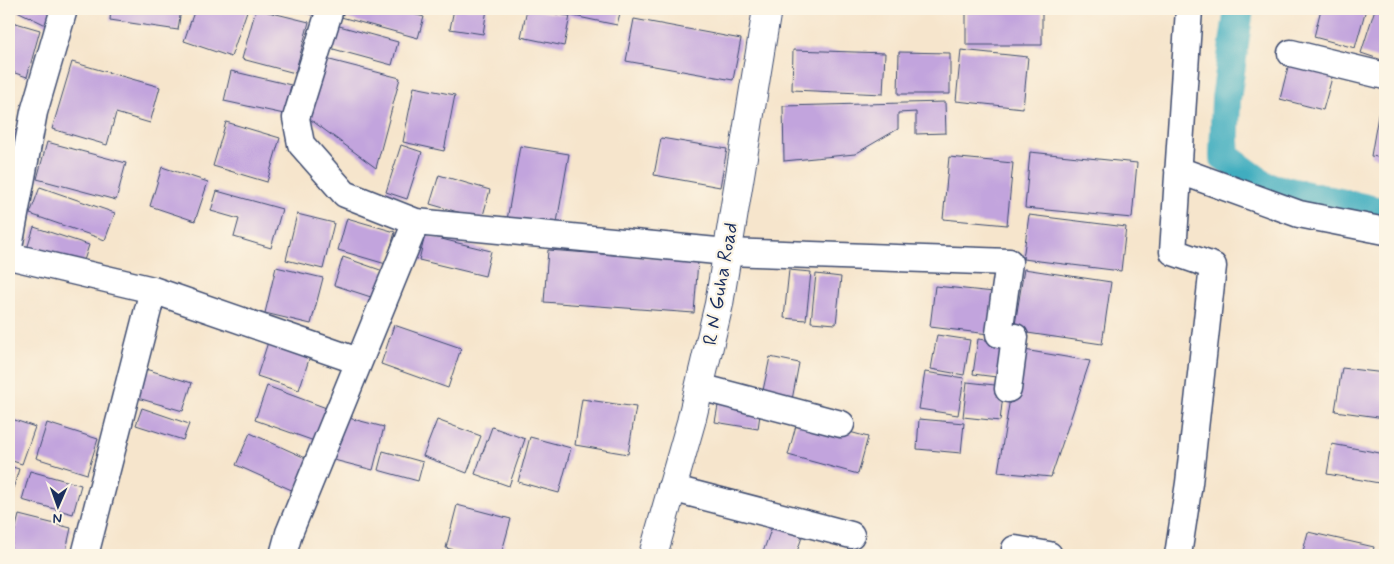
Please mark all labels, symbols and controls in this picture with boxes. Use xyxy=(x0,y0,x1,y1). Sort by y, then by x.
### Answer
street label: R N Guha Road xyxy=(697,220,745,348)
north arrow xyxy=(32,482,82,532)
text: N xyxy=(53,509,63,527)

